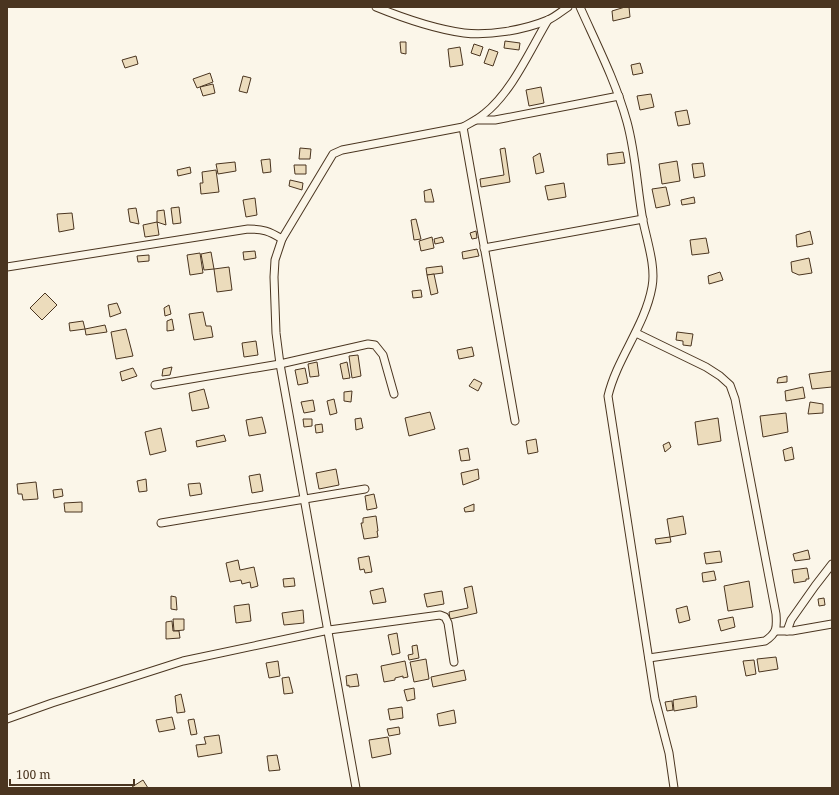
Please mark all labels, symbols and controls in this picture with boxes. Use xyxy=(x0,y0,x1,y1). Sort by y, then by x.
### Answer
scale bar xyxy=(10,761,134,787)
text: 100 m xyxy=(16,766,51,783)

